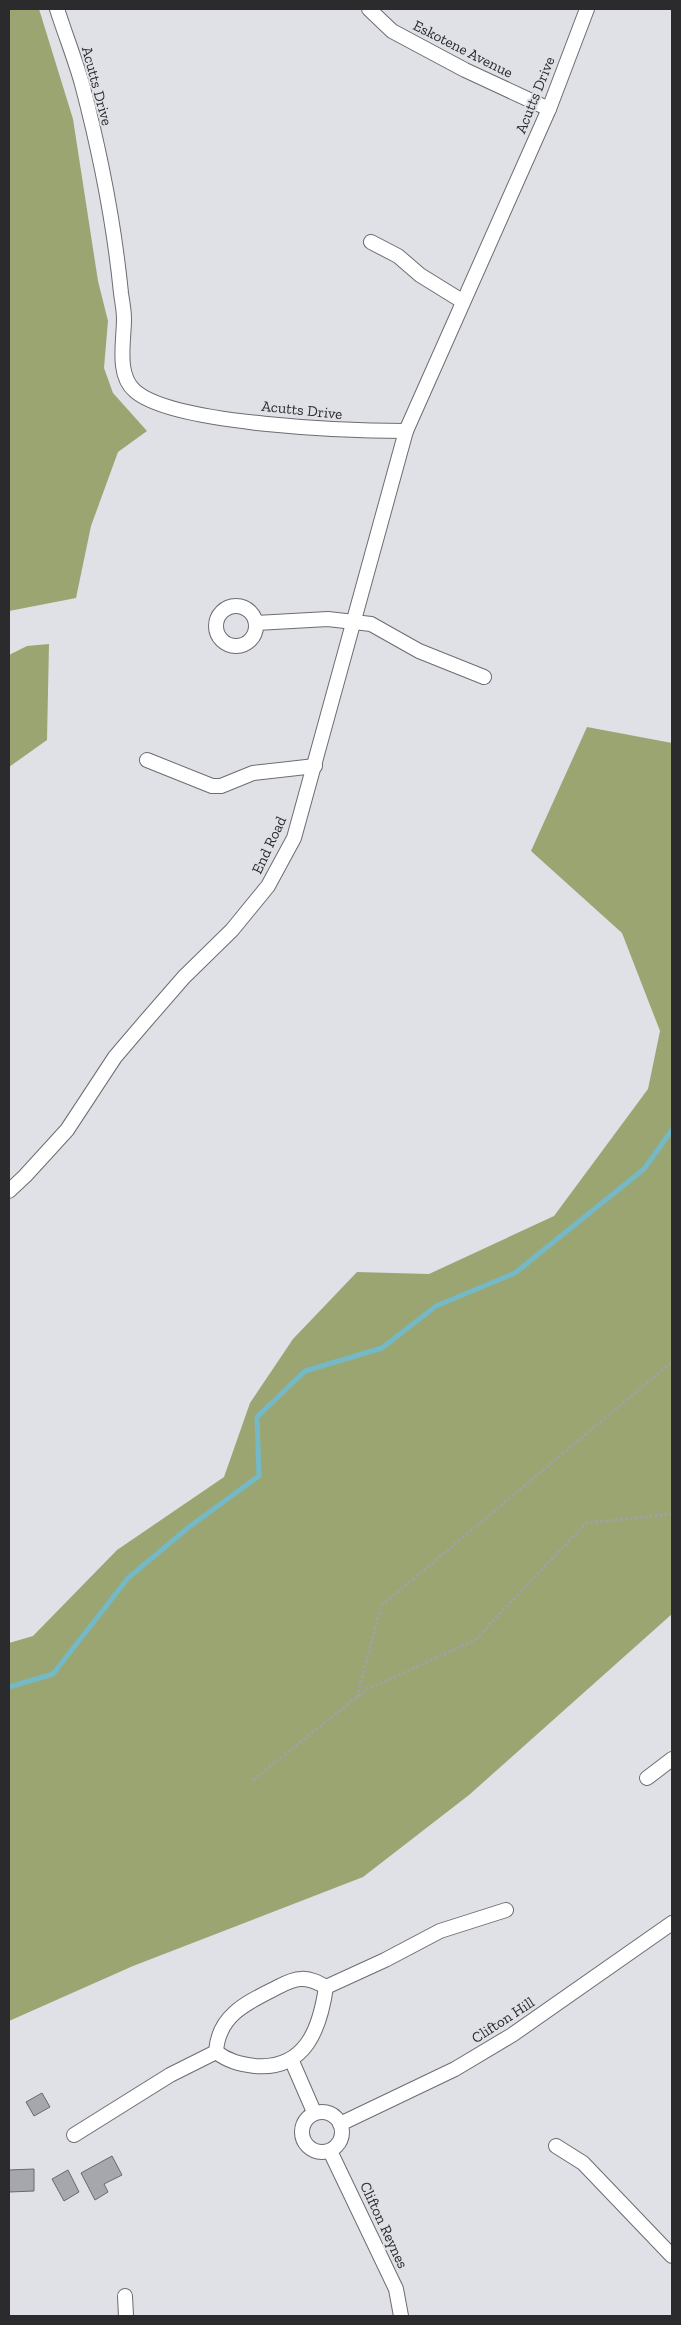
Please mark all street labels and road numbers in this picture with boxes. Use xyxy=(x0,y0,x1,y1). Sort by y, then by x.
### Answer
street label: Eskotene Avenue xyxy=(410,16,516,82)
street label: Acutts Drive xyxy=(78,44,116,128)
street label: Acutts Drive xyxy=(511,54,559,136)
street label: Acutts Drive xyxy=(261,397,343,423)
street label: End Road xyxy=(248,813,290,877)
street label: Clifton Hill xyxy=(468,1993,538,2047)
street label: Clifton Reynes xyxy=(356,2179,412,2271)

